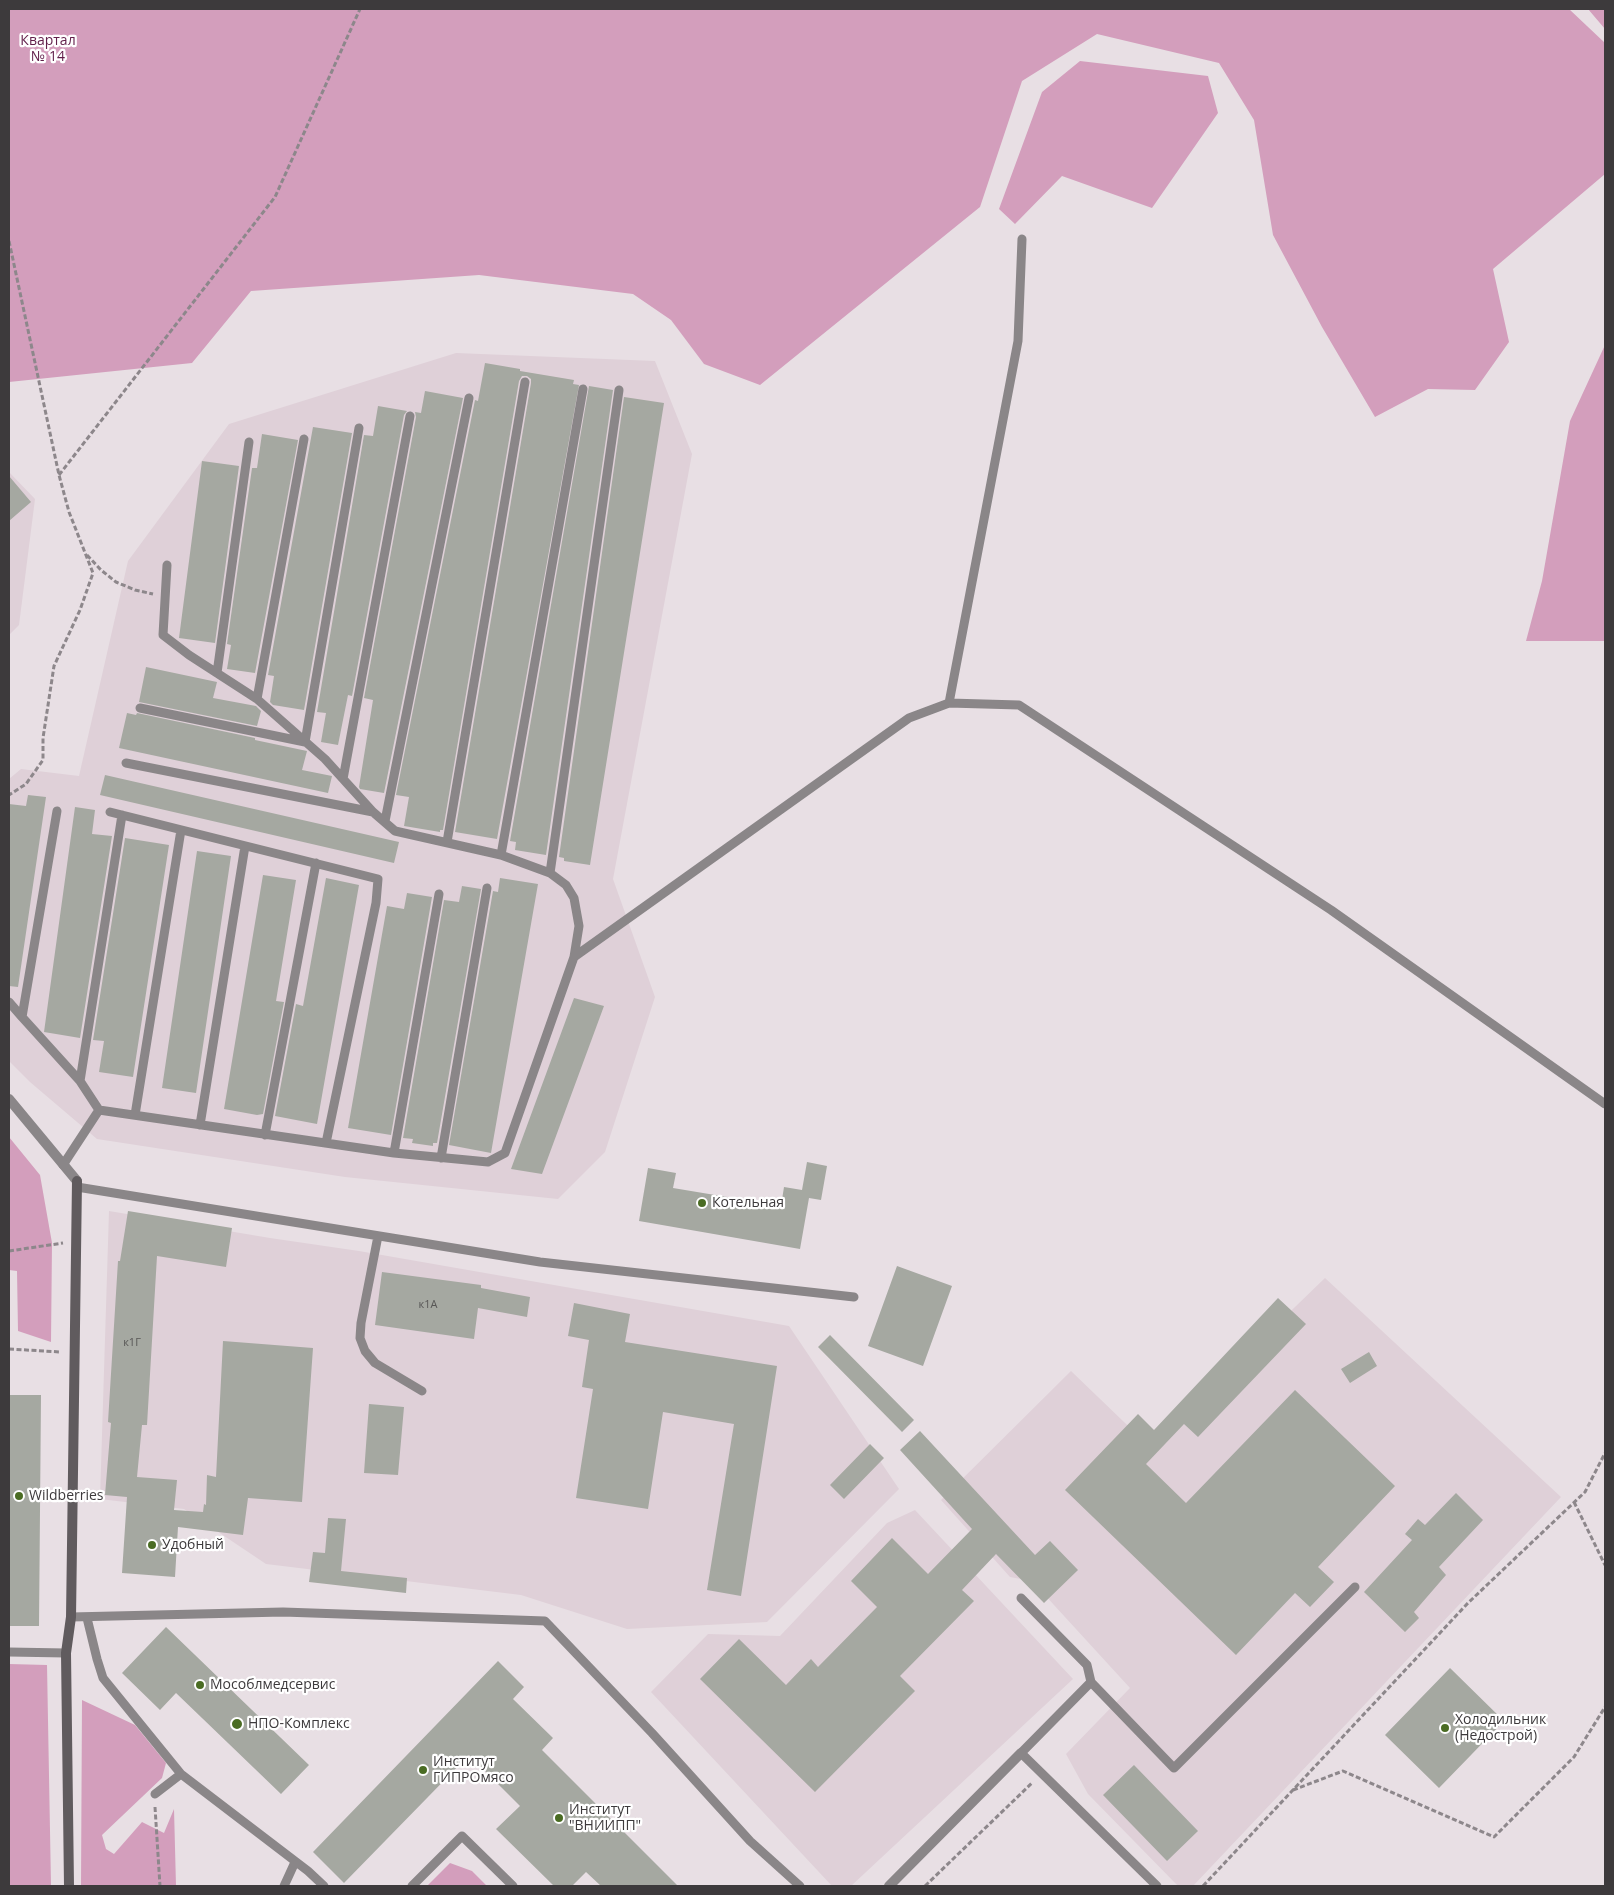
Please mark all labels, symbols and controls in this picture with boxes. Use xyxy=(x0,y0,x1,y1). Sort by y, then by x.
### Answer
park label: Квартал № 14 xyxy=(20,33,76,65)
place label: Котельная xyxy=(712,1195,784,1211)
marker: Котельная xyxy=(696,1197,708,1209)
house number: к1А xyxy=(419,1298,437,1312)
house number: к1Г xyxy=(123,1336,141,1350)
place label: Wildberries xyxy=(29,1488,103,1504)
marker: Wildberries xyxy=(13,1490,25,1502)
place label: Удобный xyxy=(162,1537,224,1553)
marker: Удобный xyxy=(146,1539,158,1551)
place label: Мособлмедсервис xyxy=(210,1677,335,1693)
marker: Мособлмедсервис xyxy=(194,1679,206,1691)
place label: Холодильник (Недострой) xyxy=(1455,1712,1546,1744)
place label: НПО-Комплекс xyxy=(248,1716,350,1732)
marker: НПО-Комплекс xyxy=(230,1717,244,1731)
marker: Холодильник (Недострой) xyxy=(1439,1722,1451,1734)
place label: Институт ГИПРОмясо xyxy=(433,1754,514,1786)
marker: Институт ГИПРОмясо xyxy=(417,1764,429,1776)
place label: Институт "ВНИИПП" xyxy=(569,1802,641,1834)
marker: Институт "ВНИИПП" xyxy=(553,1812,565,1824)

